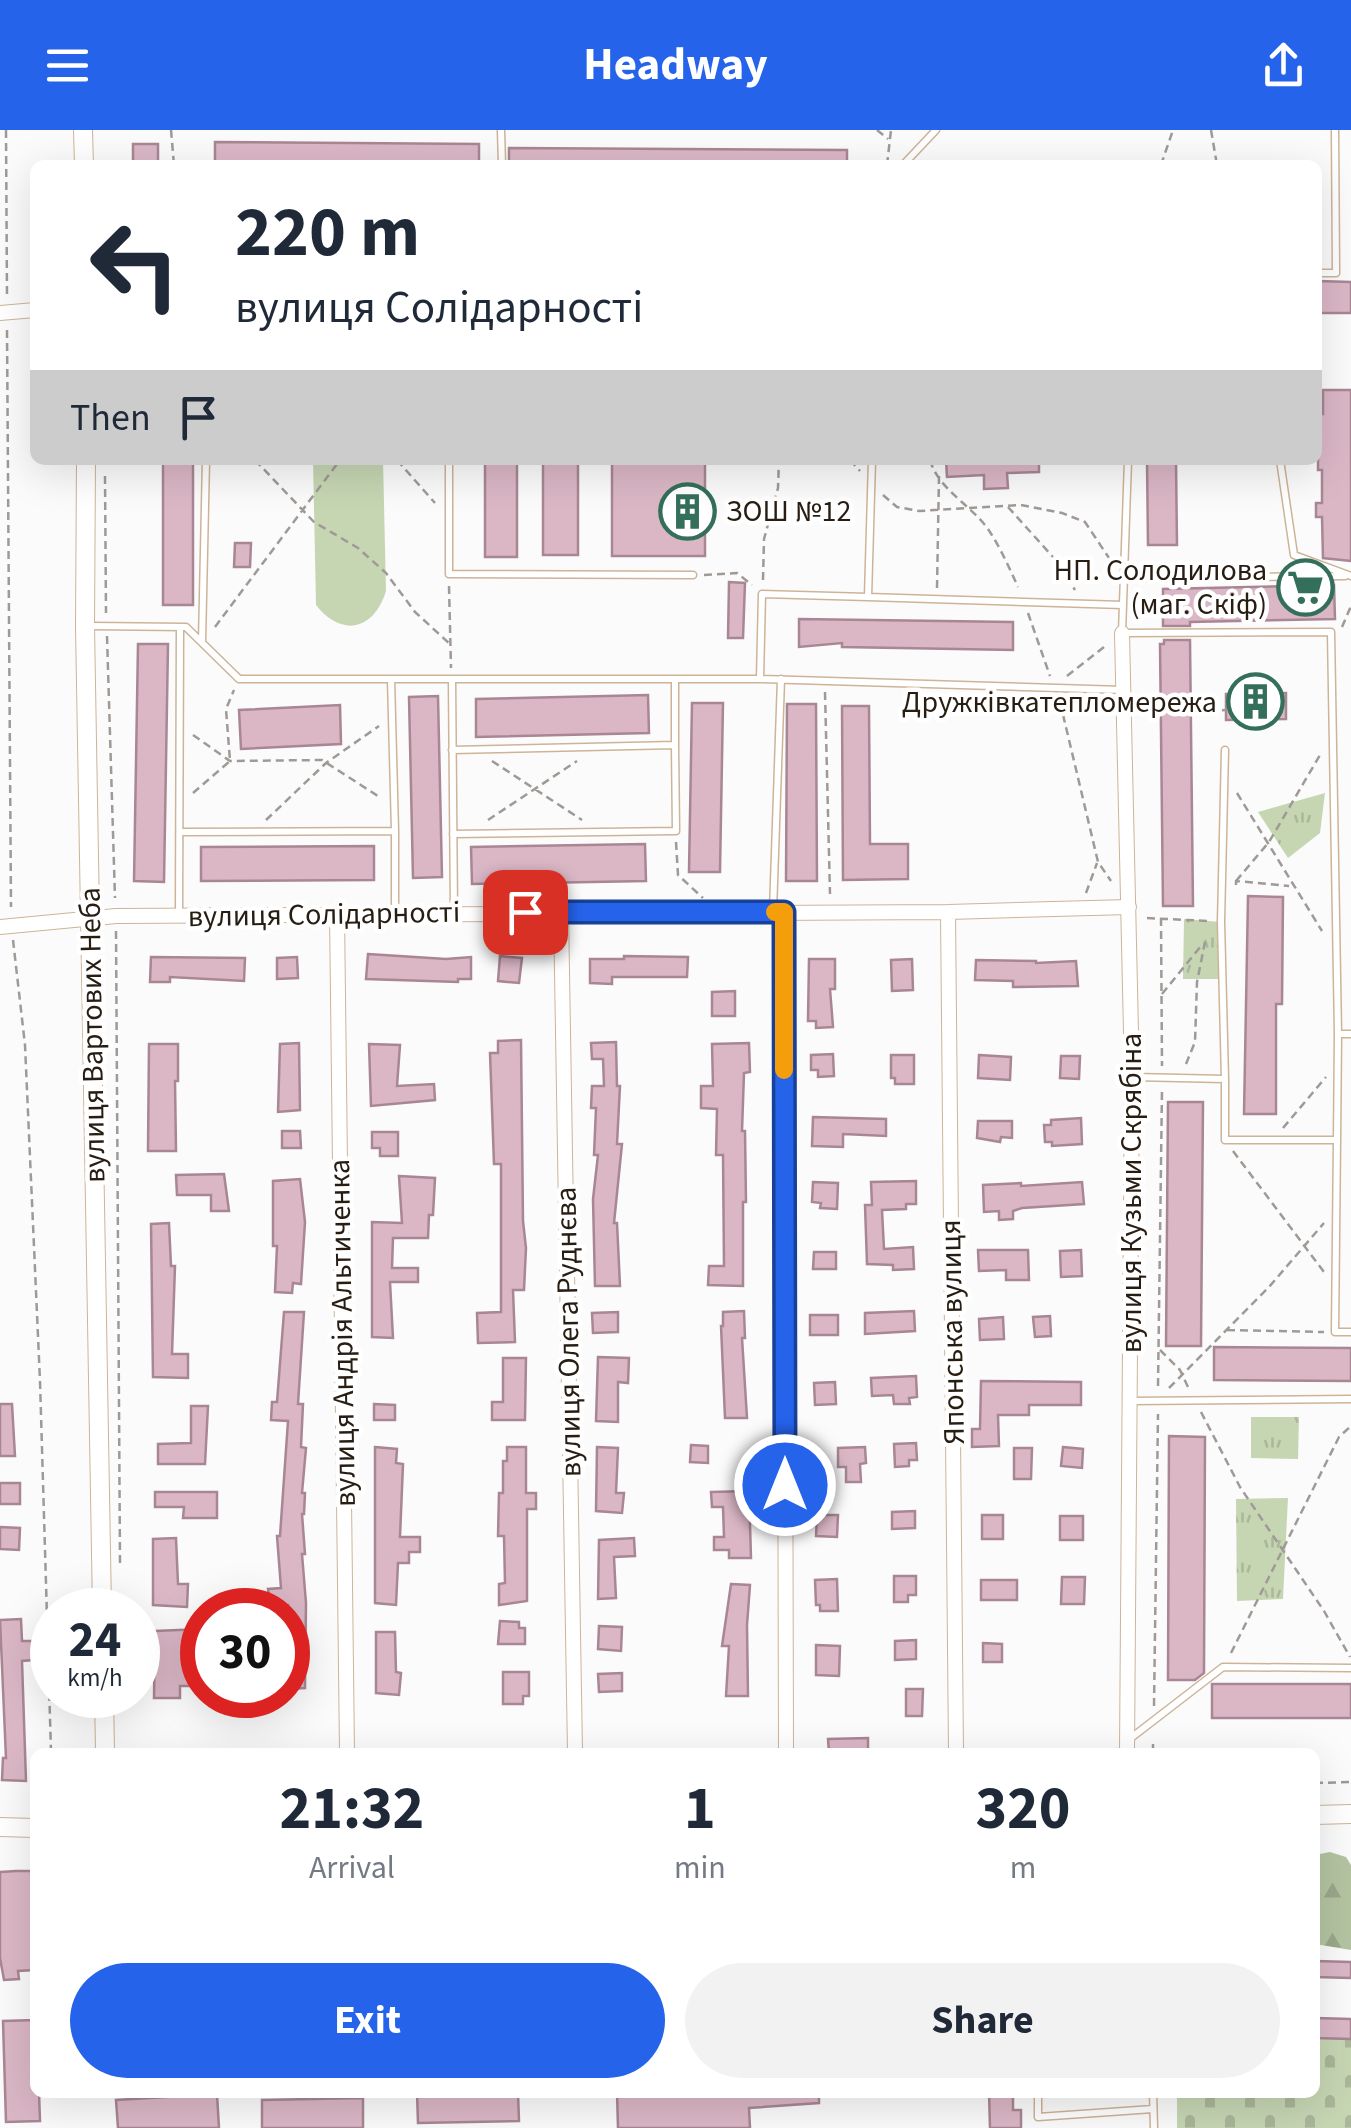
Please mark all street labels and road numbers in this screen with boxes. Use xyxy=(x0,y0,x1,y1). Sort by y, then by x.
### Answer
street label: вулиця Вартових Неба xyxy=(68,887,117,1183)
street label: вулиця Солідарності xyxy=(188,891,460,938)
street label: вулиця Кузьми Скрябіна xyxy=(1110,1033,1153,1353)
street label: вулиця Андрія Альтиченка xyxy=(318,1159,367,1507)
street label: вулиця Олега Руднєва xyxy=(544,1186,593,1478)
street label: Японська вулиця xyxy=(929,1219,976,1445)

